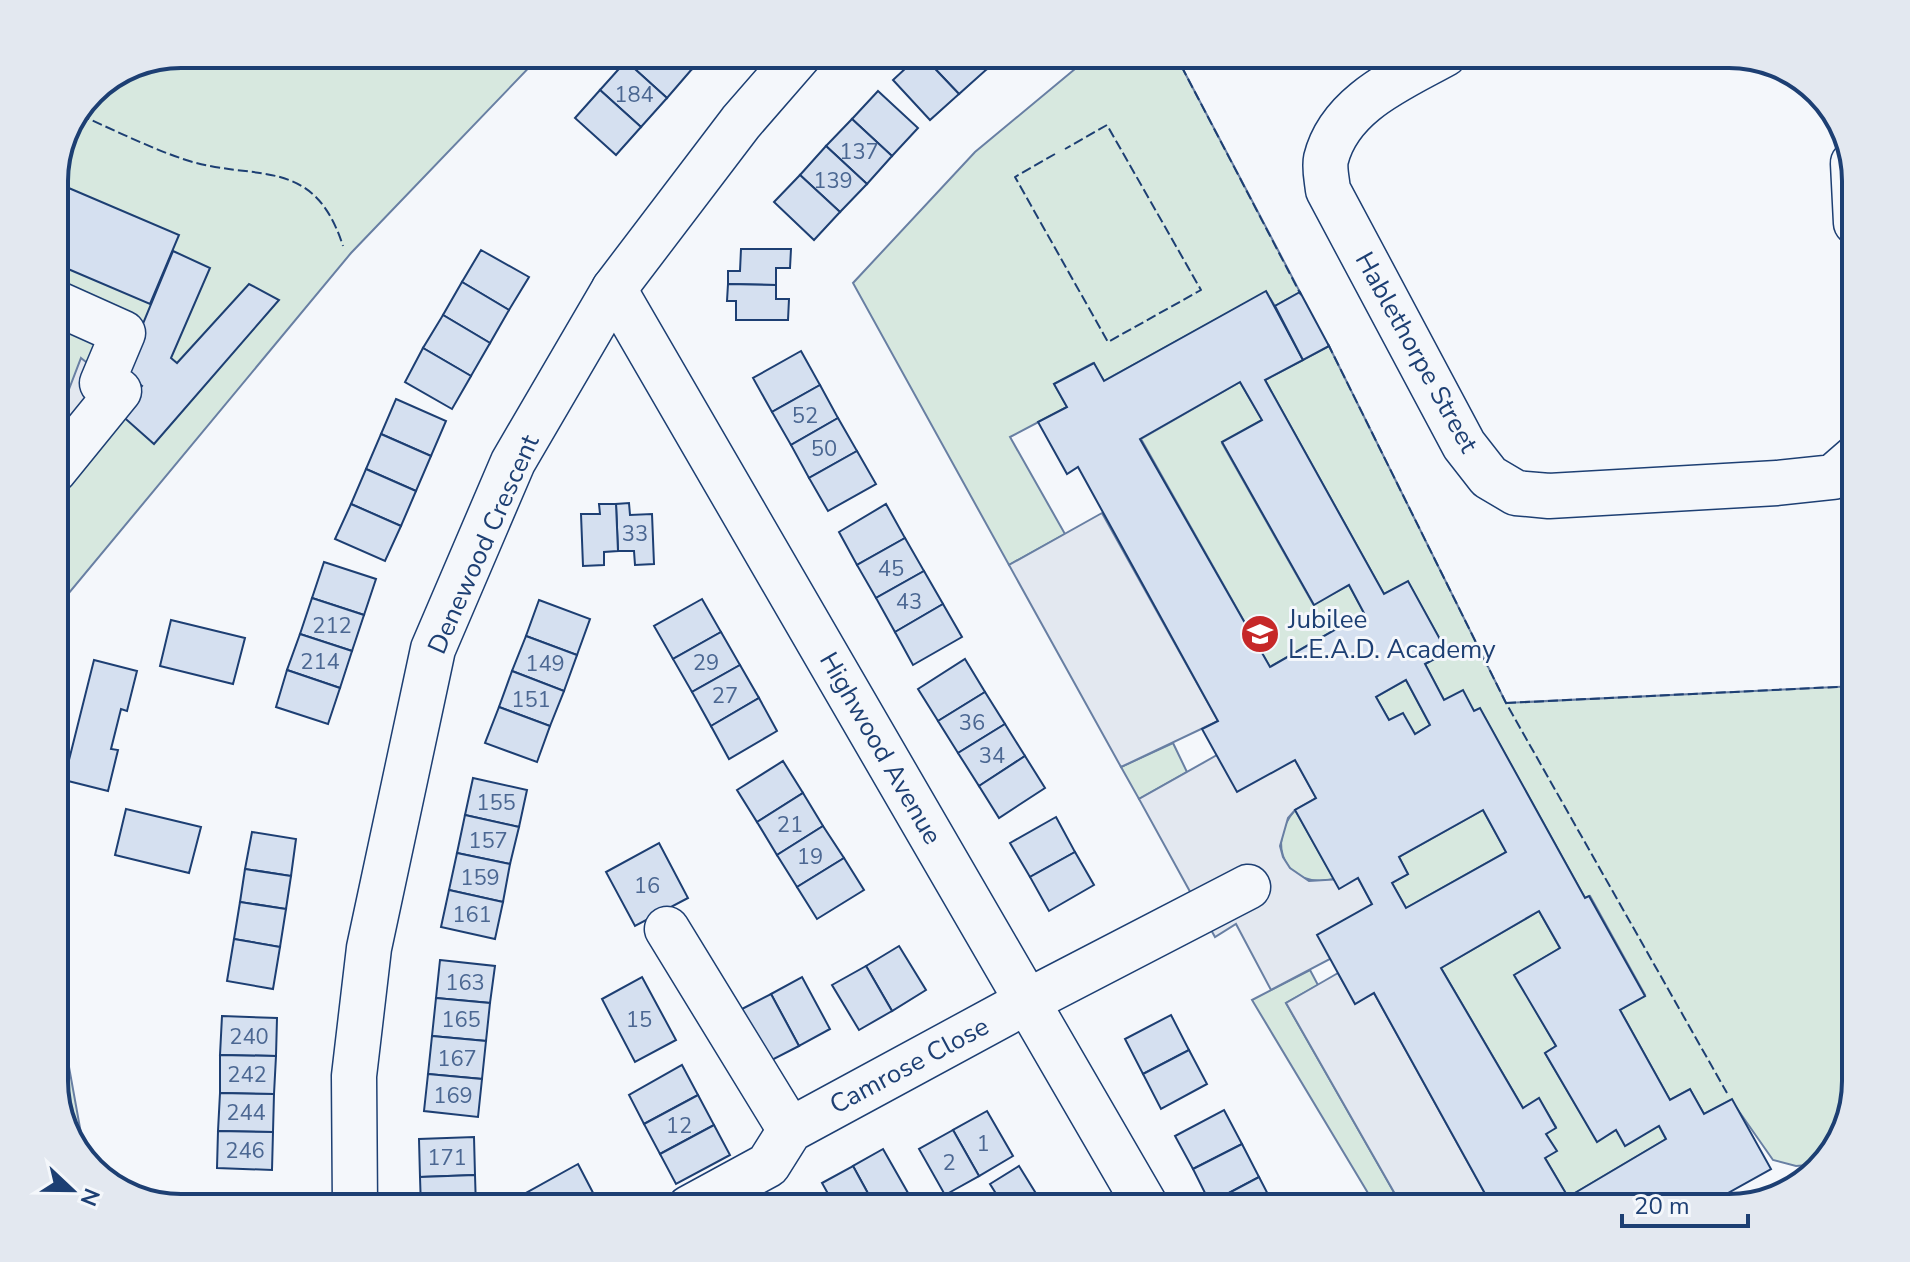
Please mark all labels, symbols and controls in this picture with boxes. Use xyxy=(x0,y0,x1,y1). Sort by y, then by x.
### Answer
house number: 184 xyxy=(614,80,654,110)
house number: 137 xyxy=(839,137,879,167)
house number: 139 xyxy=(813,166,853,196)
street label: Hablethorpe Street xyxy=(1347,246,1487,460)
house number: 52 xyxy=(792,401,818,431)
street label: Denewood Crescent xyxy=(419,428,548,659)
house number: 50 xyxy=(811,434,837,464)
house number: 33 xyxy=(622,519,648,549)
house number: 45 xyxy=(878,554,904,584)
house number: 43 xyxy=(896,587,922,617)
place label: Jubilee L.E.A.D. Academy xyxy=(1287,602,1496,667)
house number: 212 xyxy=(312,611,352,641)
school or university icon: Jubilee L.E.A.D. Academy xyxy=(1239,613,1281,655)
street label: Highwood Avenue xyxy=(811,646,950,851)
house number: 214 xyxy=(300,647,340,677)
house number: 29 xyxy=(693,648,719,678)
house number: 149 xyxy=(525,649,565,679)
house number: 27 xyxy=(712,681,738,711)
house number: 151 xyxy=(511,685,551,715)
house number: 36 xyxy=(959,708,985,738)
house number: 34 xyxy=(979,741,1005,771)
house number: 155 xyxy=(476,788,516,818)
house number: 21 xyxy=(777,810,803,840)
house number: 157 xyxy=(468,826,508,856)
house number: 19 xyxy=(797,842,823,872)
house number: 159 xyxy=(460,863,500,893)
house number: 16 xyxy=(634,871,660,901)
house number: 161 xyxy=(452,900,492,930)
house number: 163 xyxy=(445,968,485,998)
house number: 165 xyxy=(441,1005,481,1035)
house number: 15 xyxy=(626,1005,652,1035)
street label: Camrose Close xyxy=(823,1009,995,1122)
house number: 240 xyxy=(229,1022,269,1052)
house number: 167 xyxy=(437,1044,477,1074)
house number: 242 xyxy=(227,1060,267,1090)
house number: 169 xyxy=(433,1081,473,1111)
house number: 244 xyxy=(226,1098,266,1128)
house number: 12 xyxy=(666,1111,692,1141)
house number: 1 xyxy=(976,1129,990,1159)
house number: 246 xyxy=(225,1136,265,1166)
house number: 171 xyxy=(427,1143,467,1173)
house number: 2 xyxy=(942,1148,956,1178)
north arrow xyxy=(32,1150,112,1230)
scale bar xyxy=(1622,1178,1748,1228)
text: N xyxy=(73,1184,107,1210)
text: 20 m xyxy=(1634,1190,1690,1222)

